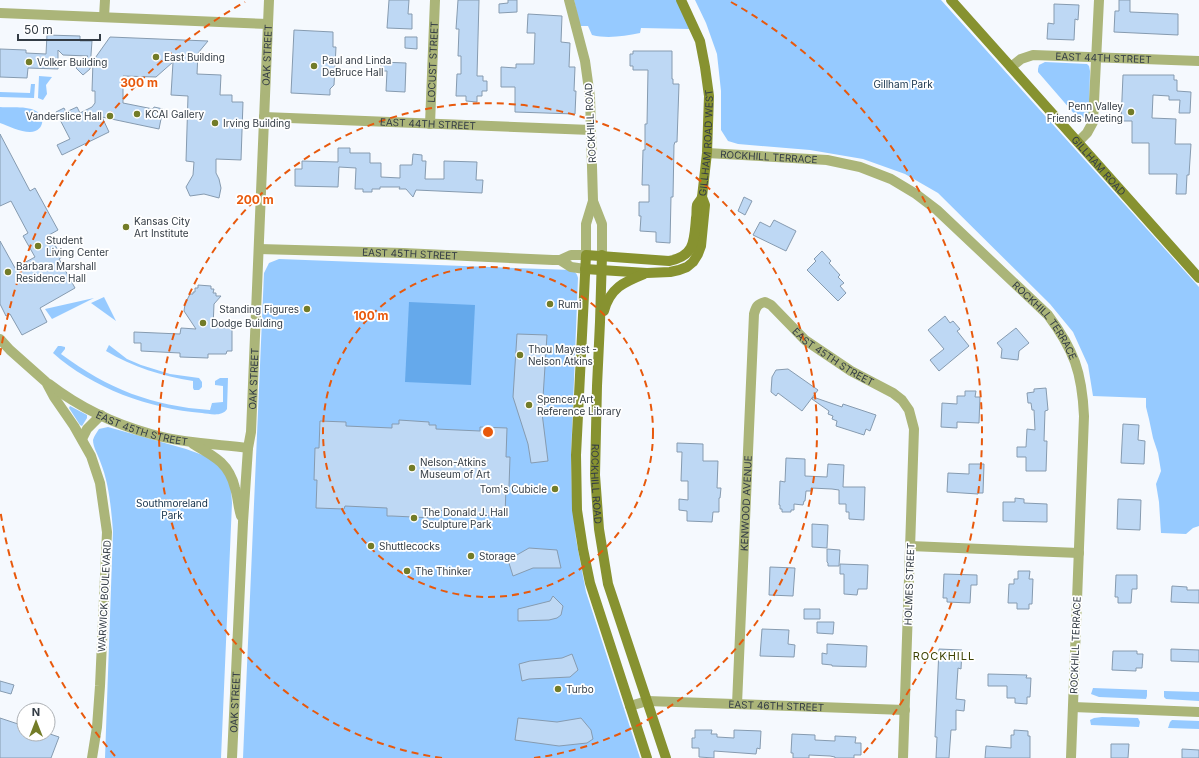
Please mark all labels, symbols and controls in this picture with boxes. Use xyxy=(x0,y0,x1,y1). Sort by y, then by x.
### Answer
scale bar xyxy=(18,16,100,42)
street label: LOCUST STREET xyxy=(425,21,440,103)
text: 50 m xyxy=(24,22,53,37)
street label: OAK STREET xyxy=(259,24,274,86)
street label: EAST 44TH STREET xyxy=(1055,50,1152,65)
place label: East Building xyxy=(164,51,225,63)
marker: East Building xyxy=(151,52,161,62)
place label: Paul and Linda DeBruce Hall xyxy=(322,54,391,78)
place label: Volker Building xyxy=(37,56,107,68)
marker: Volker Building xyxy=(24,57,34,67)
marker: Paul and Linda DeBruce Hall xyxy=(309,61,319,71)
text: 300 m xyxy=(120,75,158,90)
park label: Gillham Park xyxy=(873,78,933,90)
street label: ROCKHILL ROAD xyxy=(582,83,598,163)
street label: GILLHAM ROAD WEST xyxy=(696,88,715,197)
place label: Penn Valley Friends Meeting xyxy=(1047,100,1123,124)
marker: Penn Valley Friends Meeting xyxy=(1126,107,1136,117)
place label: KCAI Gallery xyxy=(145,108,205,120)
marker: KCAI Gallery xyxy=(132,109,142,119)
place label: Vanderslice Hall xyxy=(26,110,102,122)
marker: Vanderslice Hall xyxy=(105,111,115,121)
street label: EAST 44TH STREET xyxy=(380,116,476,131)
place label: Irving Building xyxy=(223,117,290,129)
marker: Irving Building xyxy=(210,118,220,128)
street label: GILLHAM ROAD xyxy=(1069,133,1128,198)
street label: ROCKHILL TERRACE xyxy=(720,148,818,165)
text: 200 m xyxy=(236,192,274,207)
place label: Kansas City Art Institute xyxy=(134,215,190,239)
marker: Kansas City Art Institute xyxy=(121,222,131,232)
place label: Student Living Center xyxy=(46,234,109,258)
marker: Student Living Center xyxy=(33,241,43,251)
street label: EAST 45TH STREET xyxy=(362,246,458,262)
place label: Barbara Marshall Residence Hall xyxy=(16,260,96,284)
marker: Barbara Marshall Residence Hall xyxy=(3,267,13,277)
street label: ROCKHILL TERRACE xyxy=(1010,279,1079,361)
place label: Rumi xyxy=(558,298,582,310)
marker: Rumi xyxy=(545,299,555,309)
place label: Standing Figures xyxy=(219,303,299,315)
marker: Standing Figures xyxy=(302,304,312,314)
text: 100 m xyxy=(353,308,389,323)
place label: Dodge Building xyxy=(211,317,283,329)
marker: Dodge Building xyxy=(198,318,208,328)
street label: EAST 45TH STREET xyxy=(790,325,876,388)
place label: Thou Mayest - Nelson Atkins xyxy=(528,343,597,367)
street label: OAK STREET xyxy=(246,348,260,410)
marker: Thou Mayest - Nelson Atkins xyxy=(515,350,525,360)
place label: Spencer Art Reference Library xyxy=(537,393,622,417)
marker: Spencer Art Reference Library xyxy=(524,400,534,410)
street label: EAST 45TH STREET xyxy=(94,408,189,447)
centre of rings xyxy=(481,425,495,439)
street label: ROCKHILL ROAD xyxy=(589,444,605,524)
street label: KENWOOD AVENUE xyxy=(738,455,754,551)
place label: Nelson-Atkins Museum of Art xyxy=(420,456,491,480)
marker: Nelson-Atkins Museum of Art xyxy=(407,463,417,473)
place label: Tom's Cubicle xyxy=(480,483,547,495)
marker: Tom's Cubicle xyxy=(550,484,560,494)
park label: Southmoreland Park xyxy=(136,497,208,521)
place label: The Donald J. Hall Sculpture Park xyxy=(422,506,508,530)
marker: The Donald J. Hall Sculpture Park xyxy=(409,513,419,523)
street label: WARWICK BOULEVARD xyxy=(95,540,113,652)
place label: Shuttlecocks xyxy=(379,540,440,552)
marker: Shuttlecocks xyxy=(366,541,376,551)
street label: HOLMES STREET xyxy=(902,542,916,626)
place label: Storage xyxy=(479,550,516,562)
marker: Storage xyxy=(466,551,476,561)
place label: The Thinker xyxy=(415,565,472,577)
marker: The Thinker xyxy=(402,566,412,576)
street label: ROCKHILL TERRACE xyxy=(1067,596,1083,694)
district label: ROCKHILL xyxy=(913,649,975,663)
street label: OAK STREET xyxy=(227,671,242,733)
place label: Turbo xyxy=(566,683,594,695)
marker: Turbo xyxy=(553,684,563,694)
street label: EAST 46TH STREET xyxy=(728,698,824,713)
north arrow xyxy=(16,702,56,742)
text: N xyxy=(32,705,40,719)

